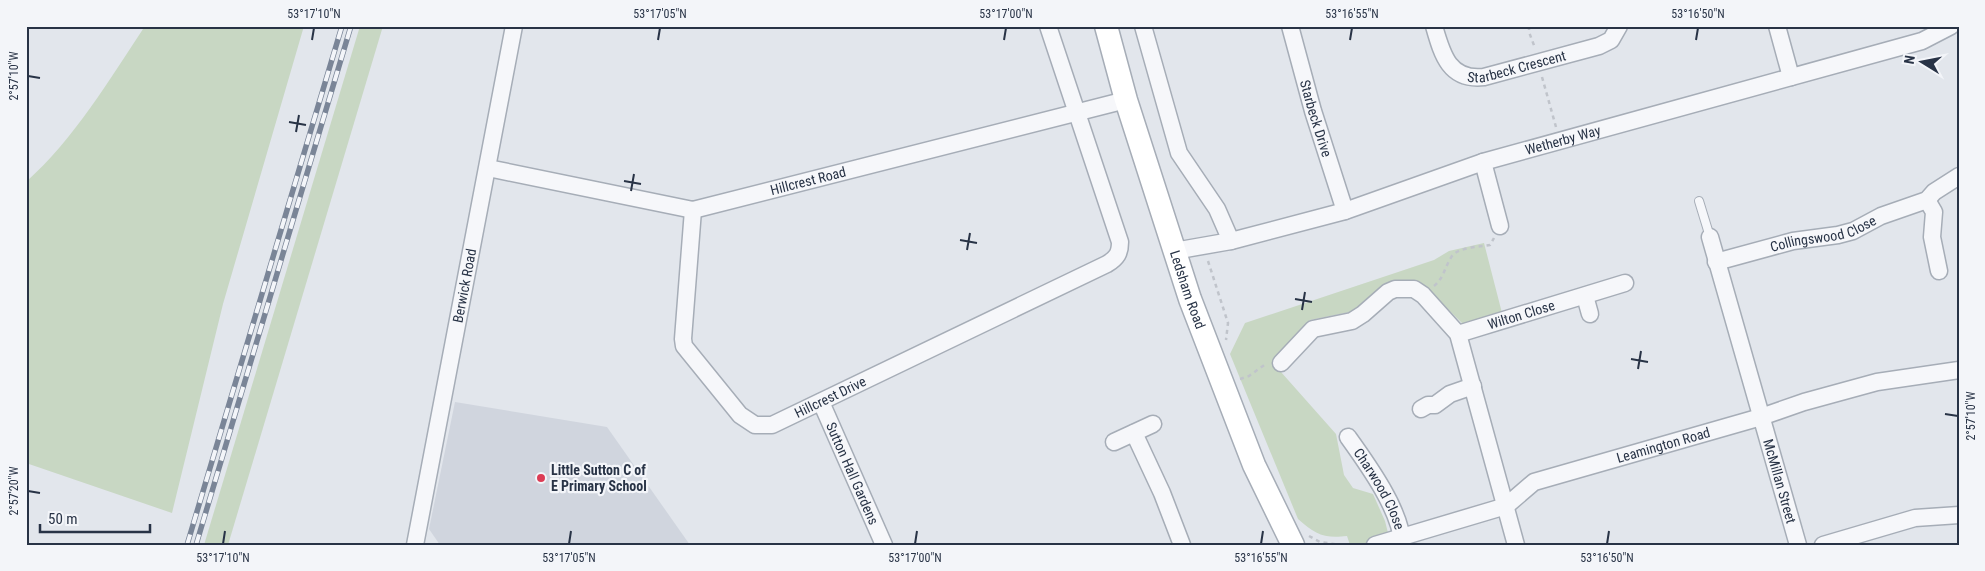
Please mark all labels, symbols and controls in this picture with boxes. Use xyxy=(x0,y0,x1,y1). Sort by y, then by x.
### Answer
text: 53°17'10"N xyxy=(287,7,341,21)
text: 53°17'05"N xyxy=(633,7,687,21)
text: 53°17'00"N xyxy=(979,7,1033,21)
text: 53°16'55"N xyxy=(1325,7,1379,21)
text: 53°16'50"N xyxy=(1671,7,1725,21)
north arrow xyxy=(1898,38,1948,88)
street label: Starbeck Crescent xyxy=(1466,47,1568,85)
text: 2°57'10"W xyxy=(7,51,21,101)
text: N xyxy=(1901,54,1918,65)
street label: Starbeck Drive xyxy=(1297,78,1335,159)
street label: Wetherby Way xyxy=(1523,122,1603,158)
street label: Hillcrest Road xyxy=(769,163,848,198)
street label: Collingswood Close xyxy=(1768,212,1879,255)
street label: Berwick Road xyxy=(450,247,479,324)
street label: Ledsham Road xyxy=(1167,248,1209,331)
street label: Wilton Close xyxy=(1486,297,1557,332)
street label: Hillcrest Drive xyxy=(792,373,869,421)
text: 2°57'10"W xyxy=(1964,391,1978,441)
street label: Sutton Hall Gardens xyxy=(823,420,882,527)
street label: Leamington Road xyxy=(1615,424,1712,466)
street label: McMillan Street xyxy=(1760,437,1799,525)
street label: Charwood Close xyxy=(1351,445,1408,532)
place label: Little Sutton C of E Primary School xyxy=(551,462,647,494)
text: 2°57'20"W xyxy=(7,466,21,516)
marker: Little Sutton C of E Primary School xyxy=(535,472,547,484)
scale bar xyxy=(40,501,150,533)
text: 50 m xyxy=(48,510,78,528)
text: 53°17'10"N xyxy=(196,551,250,565)
text: 53°17'05"N xyxy=(542,551,596,565)
text: 53°17'00"N xyxy=(888,551,942,565)
text: 53°16'55"N xyxy=(1234,551,1288,565)
text: 53°16'50"N xyxy=(1580,551,1634,565)

